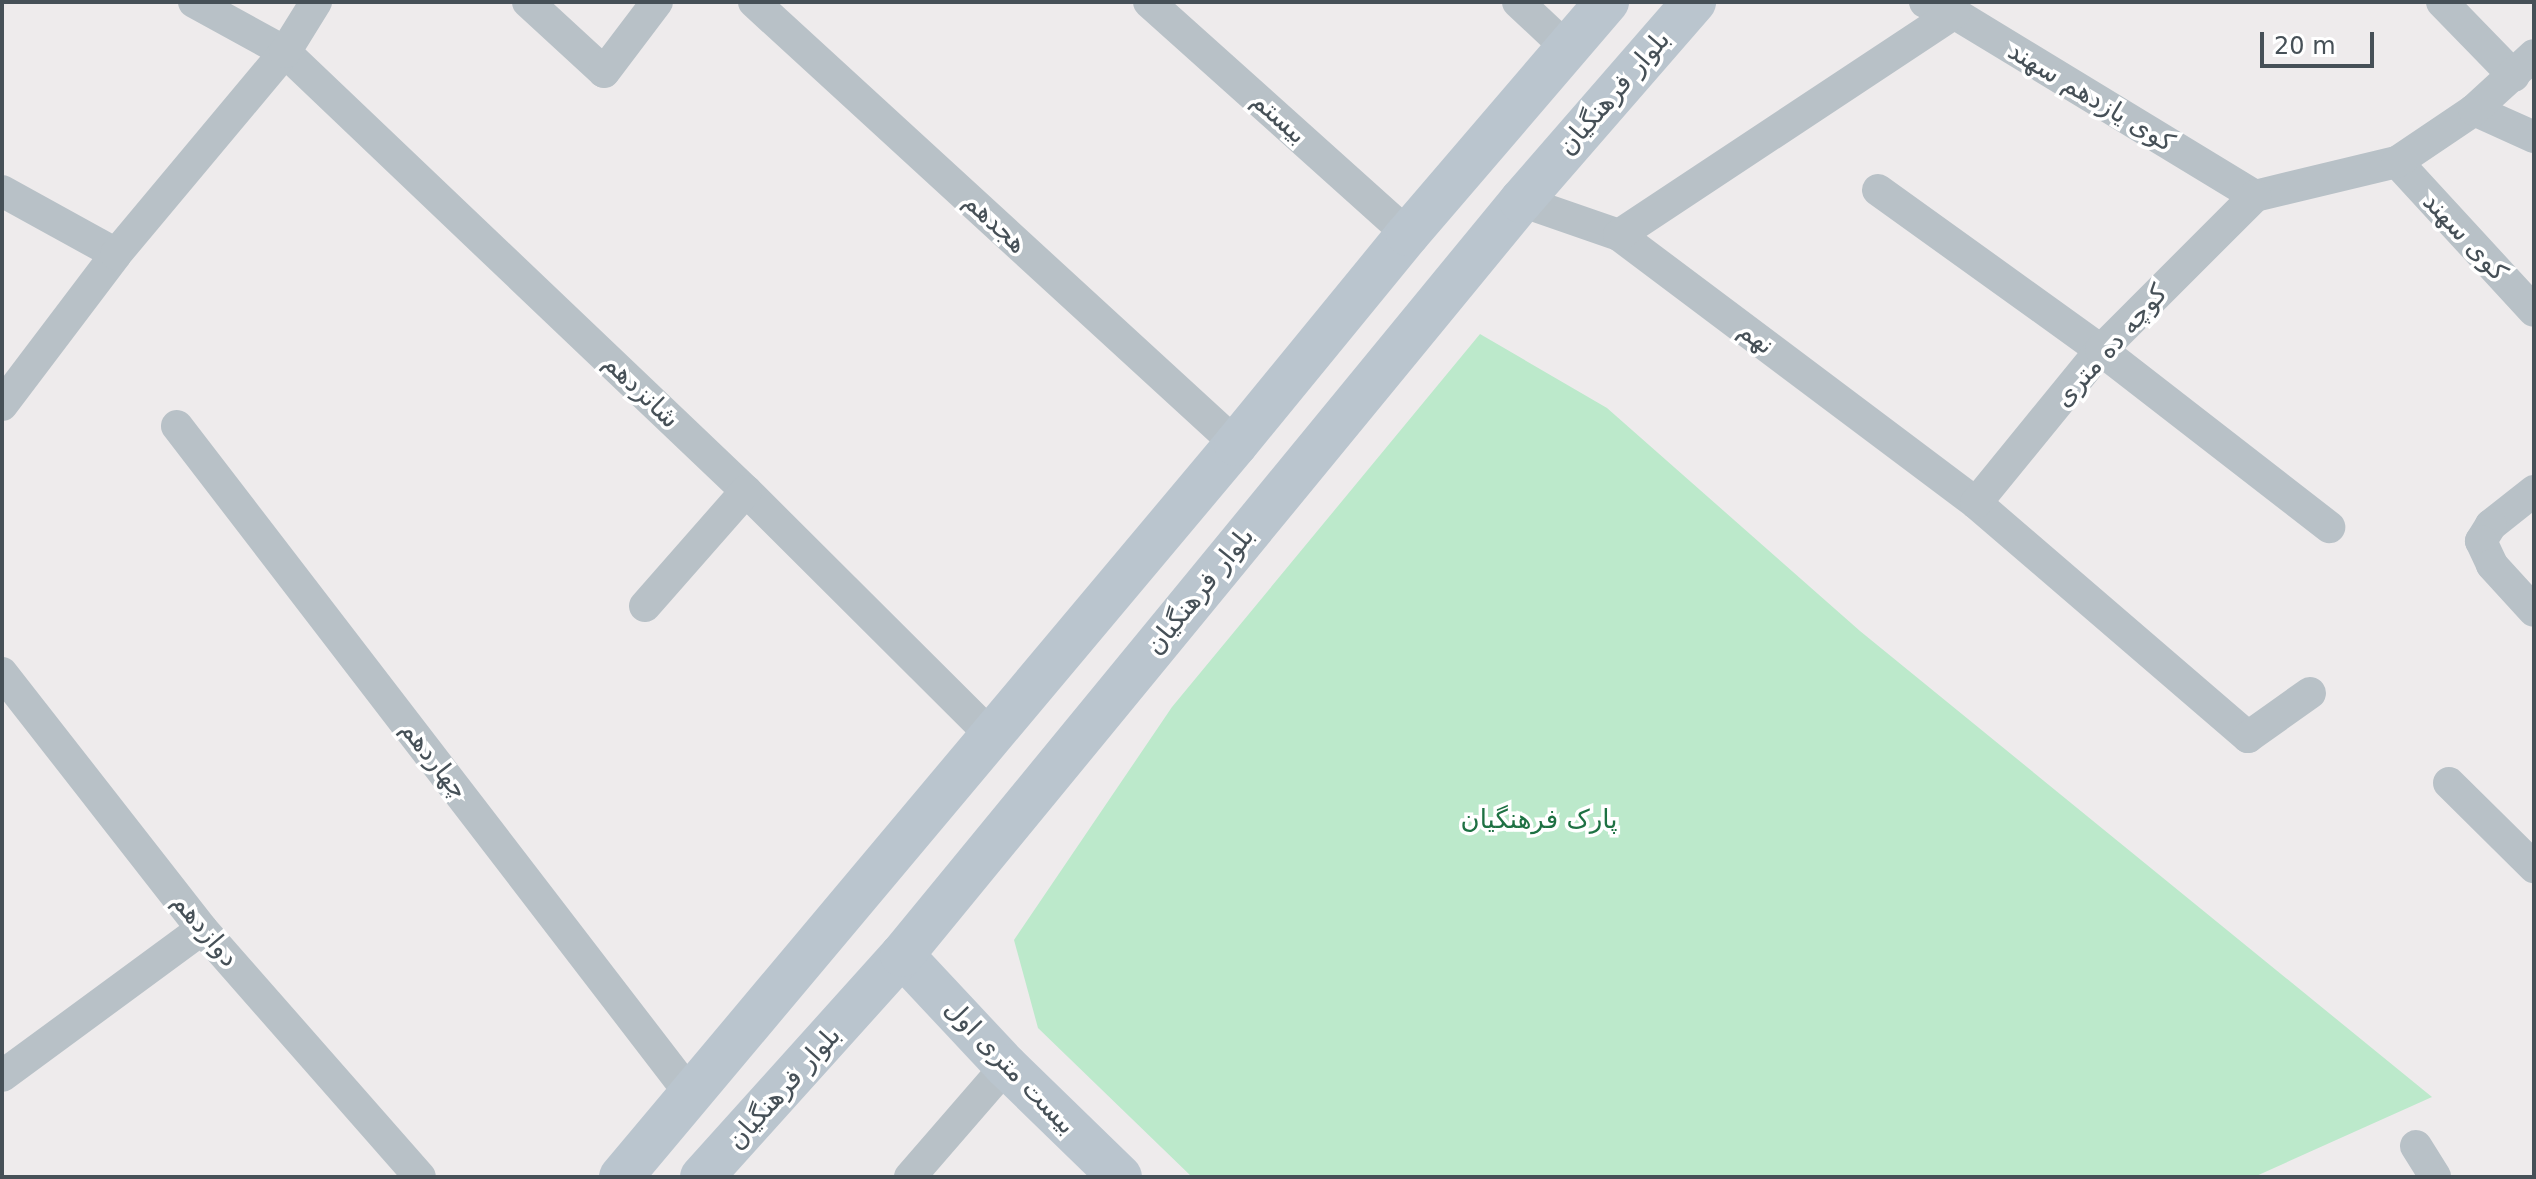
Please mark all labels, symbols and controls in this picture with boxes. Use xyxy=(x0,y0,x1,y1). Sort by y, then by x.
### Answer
scale bar xyxy=(2264,16,2378,66)
street label: بلوار فرهنگیان xyxy=(1551,24,1677,162)
text: 20 m xyxy=(2274,32,2336,60)
street label: کوی یازدهم سهند xyxy=(2002,35,2180,159)
street label: بیستم xyxy=(1245,85,1313,151)
street label: هجدهم xyxy=(957,186,1033,260)
street label: کوی سهند xyxy=(2416,186,2514,288)
street label: کوچه ده متری xyxy=(2048,278,2174,414)
street label: نهم xyxy=(1732,315,1780,361)
street label: شانزدهم xyxy=(596,347,686,435)
street label: بلوار فرهنگیان xyxy=(1139,521,1261,661)
street label: چهاردهم xyxy=(394,714,474,806)
park label: پارک فرهنگیان xyxy=(1461,804,1617,836)
street label: دوازدهم xyxy=(165,887,245,973)
street label: بیست متری اول xyxy=(938,993,1082,1141)
street label: بلوار فرهنگیان xyxy=(721,1020,847,1156)

